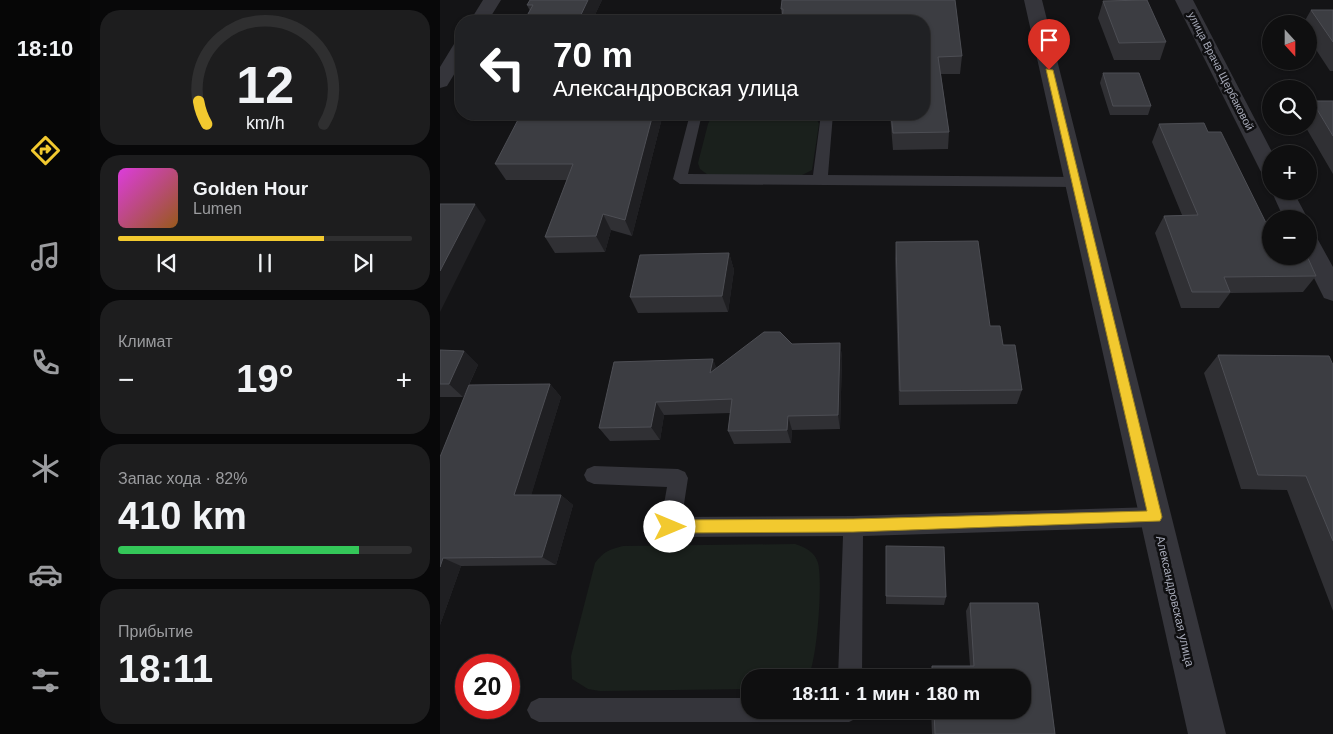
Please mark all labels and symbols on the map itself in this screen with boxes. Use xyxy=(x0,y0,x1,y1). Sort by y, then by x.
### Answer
street label: улица Врача Щербаковой xyxy=(1186,10,1256,132)
north arrow xyxy=(1262,15,1318,70)
pin xyxy=(1028,19,1070,70)
position arrow xyxy=(643,500,695,552)
street label: Александровская улица xyxy=(1153,534,1197,668)
speed limit sign: 20 xyxy=(455,654,520,719)

